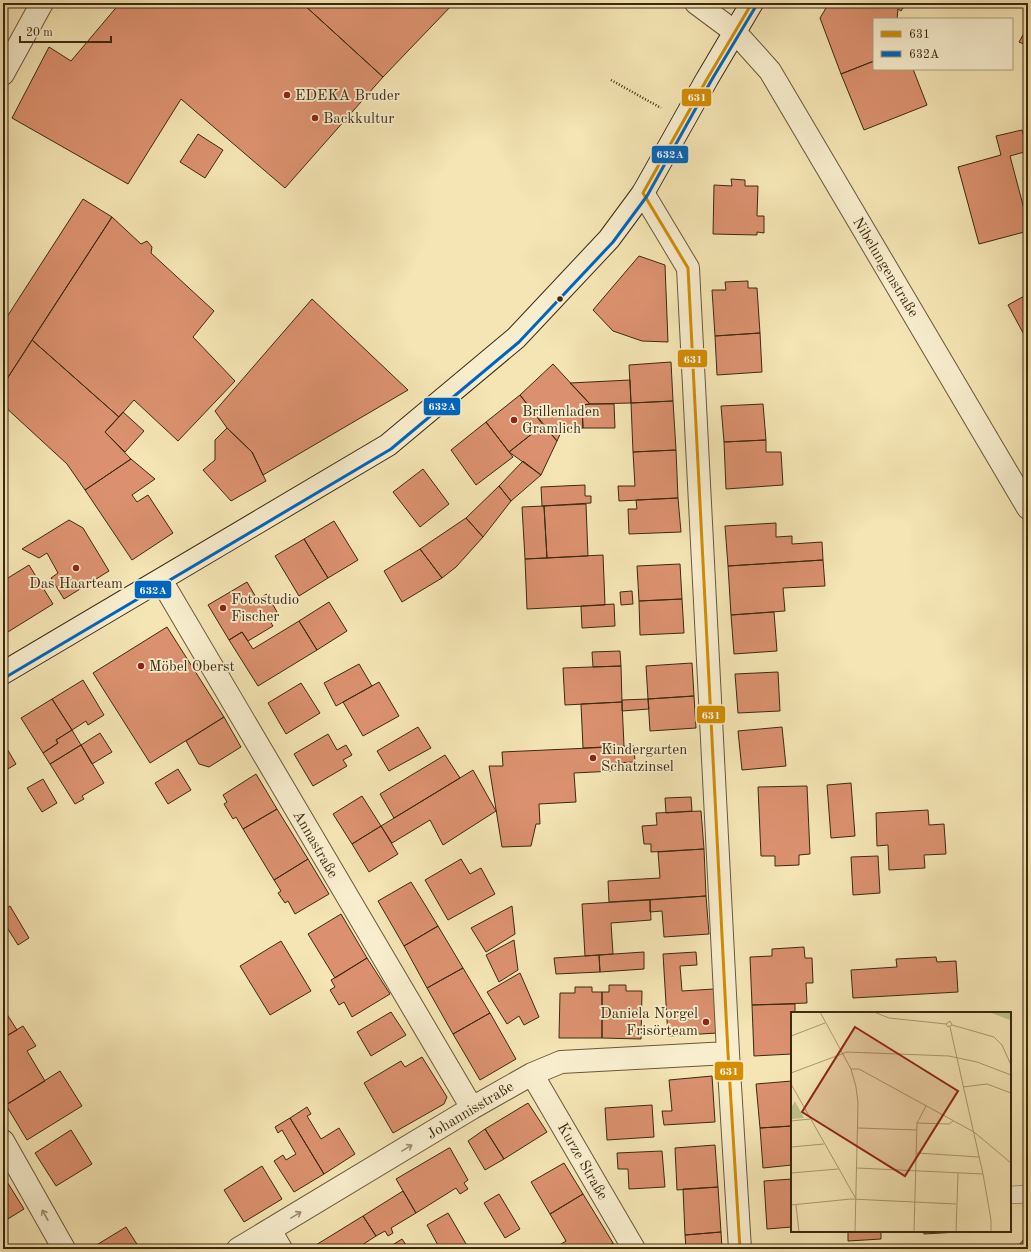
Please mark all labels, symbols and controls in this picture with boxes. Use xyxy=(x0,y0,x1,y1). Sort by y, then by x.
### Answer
scale bar xyxy=(20,18,111,44)
legend xyxy=(873,18,1013,70)
text: 20 m xyxy=(26,27,53,39)
text: 631 xyxy=(909,29,930,41)
text: 632A xyxy=(909,49,939,61)
line badge: 631 xyxy=(681,88,712,107)
place label: EDEKA Bruder xyxy=(295,89,400,104)
marker: EDEKA Bruder xyxy=(282,90,292,100)
text: 631 xyxy=(687,93,707,104)
place label: Backkultur xyxy=(323,112,394,127)
marker: Backkultur xyxy=(310,113,320,123)
line badge: 632A xyxy=(651,145,689,164)
text: 632A xyxy=(656,150,684,161)
street label: Nibelungenstraße xyxy=(849,215,920,320)
unlabelled marker xyxy=(555,294,565,304)
line badge: 631 xyxy=(677,349,708,368)
text: 631 xyxy=(683,355,703,366)
line badge: 632A xyxy=(423,397,461,416)
text: 632A xyxy=(428,402,456,413)
place label: Brillenladen Gramlich xyxy=(522,405,600,437)
marker: Brillenladen Gramlich xyxy=(509,415,519,425)
marker: Das Haarteam xyxy=(71,563,81,573)
place label: Das Haarteam xyxy=(29,577,123,592)
line badge: 632A xyxy=(134,580,172,599)
text: 632A xyxy=(139,586,167,597)
place label: Fotostudio Fischer xyxy=(231,593,299,625)
marker: Fotostudio Fischer xyxy=(218,603,228,613)
place label: Möbel Oberst xyxy=(149,660,235,675)
marker: Möbel Oberst xyxy=(136,661,146,671)
line badge: 631 xyxy=(696,705,726,724)
text: 631 xyxy=(701,711,721,722)
place label: Kindergarten Schatzinsel xyxy=(601,743,687,775)
marker: Kindergarten Schatzinsel xyxy=(588,753,598,763)
street label: Annastraße xyxy=(289,808,340,881)
place label: Daniela Norgel Frisörteam xyxy=(600,1007,698,1039)
inset map xyxy=(791,1012,1011,1232)
marker: Daniela Norgel Frisörteam xyxy=(701,1017,711,1027)
line badge: 631 xyxy=(714,1061,744,1081)
text: 631 xyxy=(719,1067,739,1078)
street label: Johannisstraße xyxy=(425,1080,517,1143)
street label: Kurze Straße xyxy=(554,1121,610,1203)
one-way arrow xyxy=(401,1143,413,1151)
one-way arrow xyxy=(40,1209,48,1221)
one-way arrow xyxy=(290,1210,302,1218)

